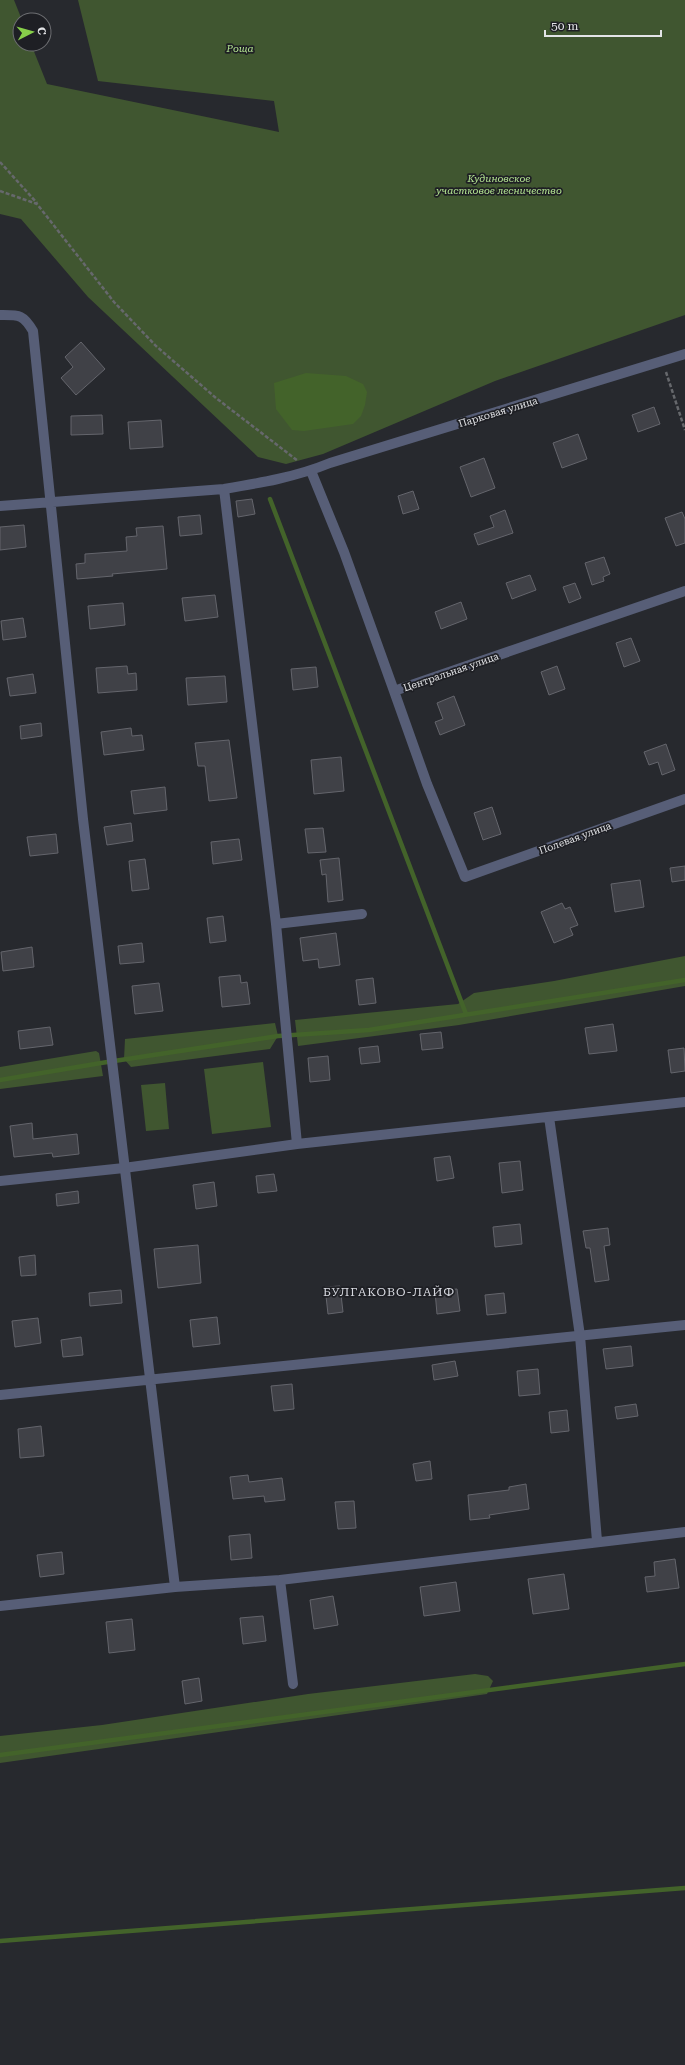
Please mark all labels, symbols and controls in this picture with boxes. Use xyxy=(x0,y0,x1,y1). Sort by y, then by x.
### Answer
north arrow xyxy=(12,12,52,52)
scale bar xyxy=(545,12,661,38)
text: 50 m xyxy=(551,19,578,33)
text: С xyxy=(35,26,48,36)
park label: Роща xyxy=(226,43,253,54)
park label: Кудиновское участковое лесничество xyxy=(435,173,562,196)
street label: Парковая улица xyxy=(457,395,539,429)
street label: Центральная улица xyxy=(402,650,501,694)
street label: Полевая улица xyxy=(537,820,613,856)
district label: БУЛГАКОВО-ЛАЙФ xyxy=(323,1285,455,1299)

